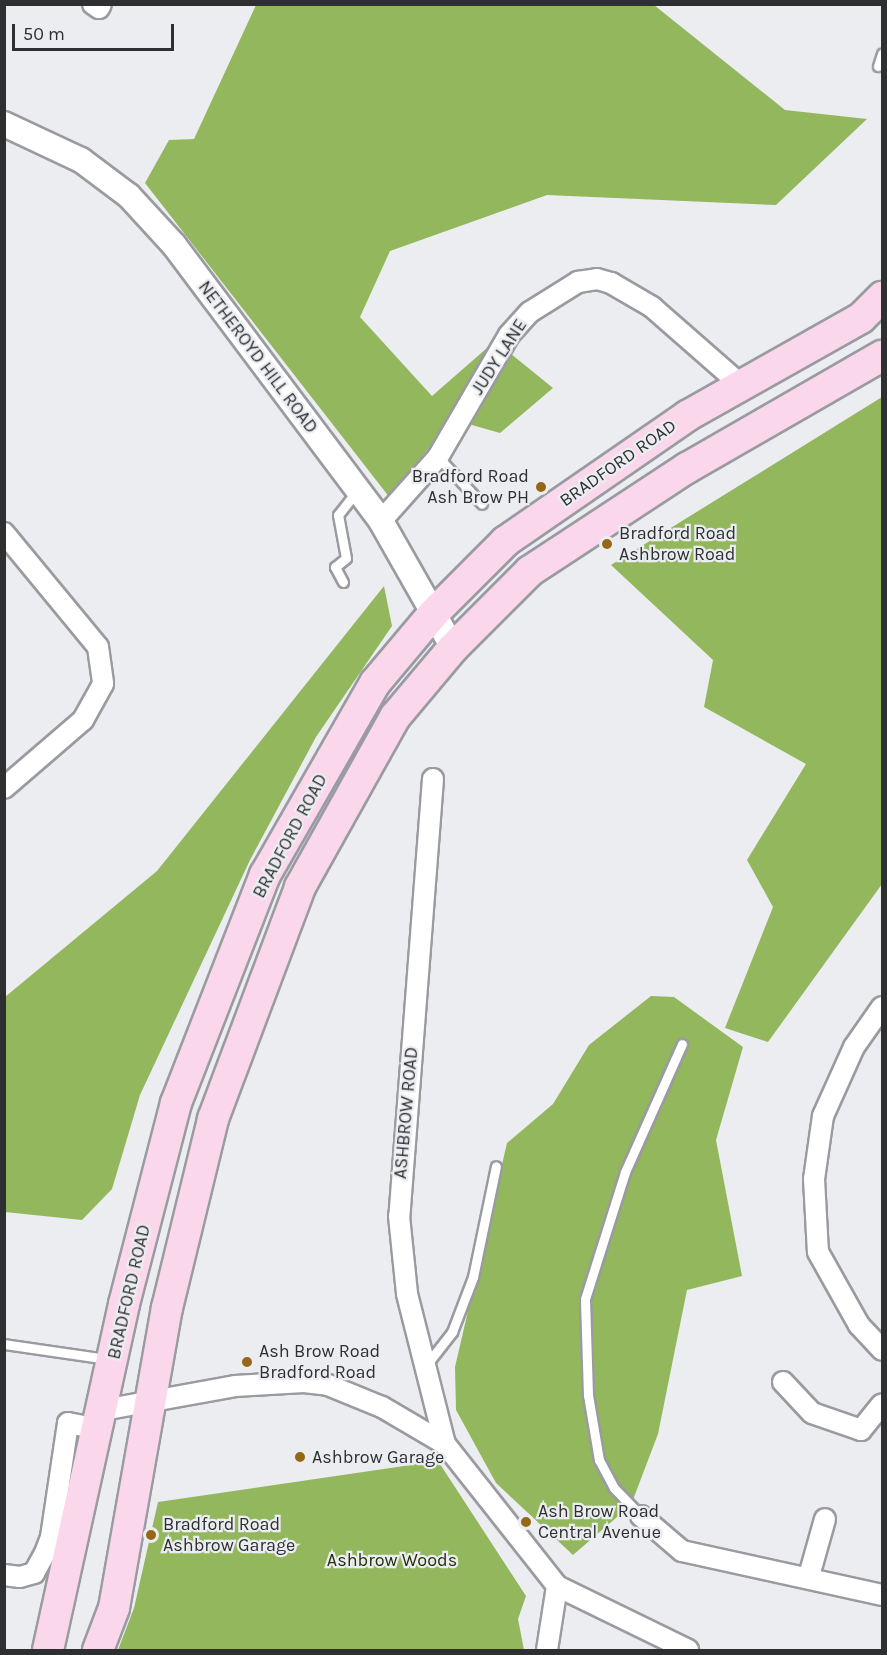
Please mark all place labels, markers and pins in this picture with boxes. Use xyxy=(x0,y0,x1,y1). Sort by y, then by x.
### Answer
place label: Bradford Road Ash Brow PH xyxy=(412,466,529,508)
marker: Bradford Road Ash Brow PH xyxy=(534,480,548,494)
place label: Bradford Road Ashbrow Road xyxy=(619,523,736,566)
marker: Bradford Road Ashbrow Road xyxy=(600,537,614,551)
place label: Ash Brow Road Bradford Road xyxy=(259,1341,380,1384)
marker: Ash Brow Road Bradford Road xyxy=(240,1355,254,1369)
place label: Ashbrow Garage xyxy=(312,1446,444,1468)
marker: Ashbrow Garage xyxy=(293,1450,307,1464)
place label: Ash Brow Road Central Avenue xyxy=(538,1501,661,1544)
place label: Bradford Road Ashbrow Garage xyxy=(163,1514,295,1556)
marker: Ash Brow Road Central Avenue xyxy=(519,1515,533,1529)
marker: Bradford Road Ashbrow Garage xyxy=(144,1528,158,1542)

